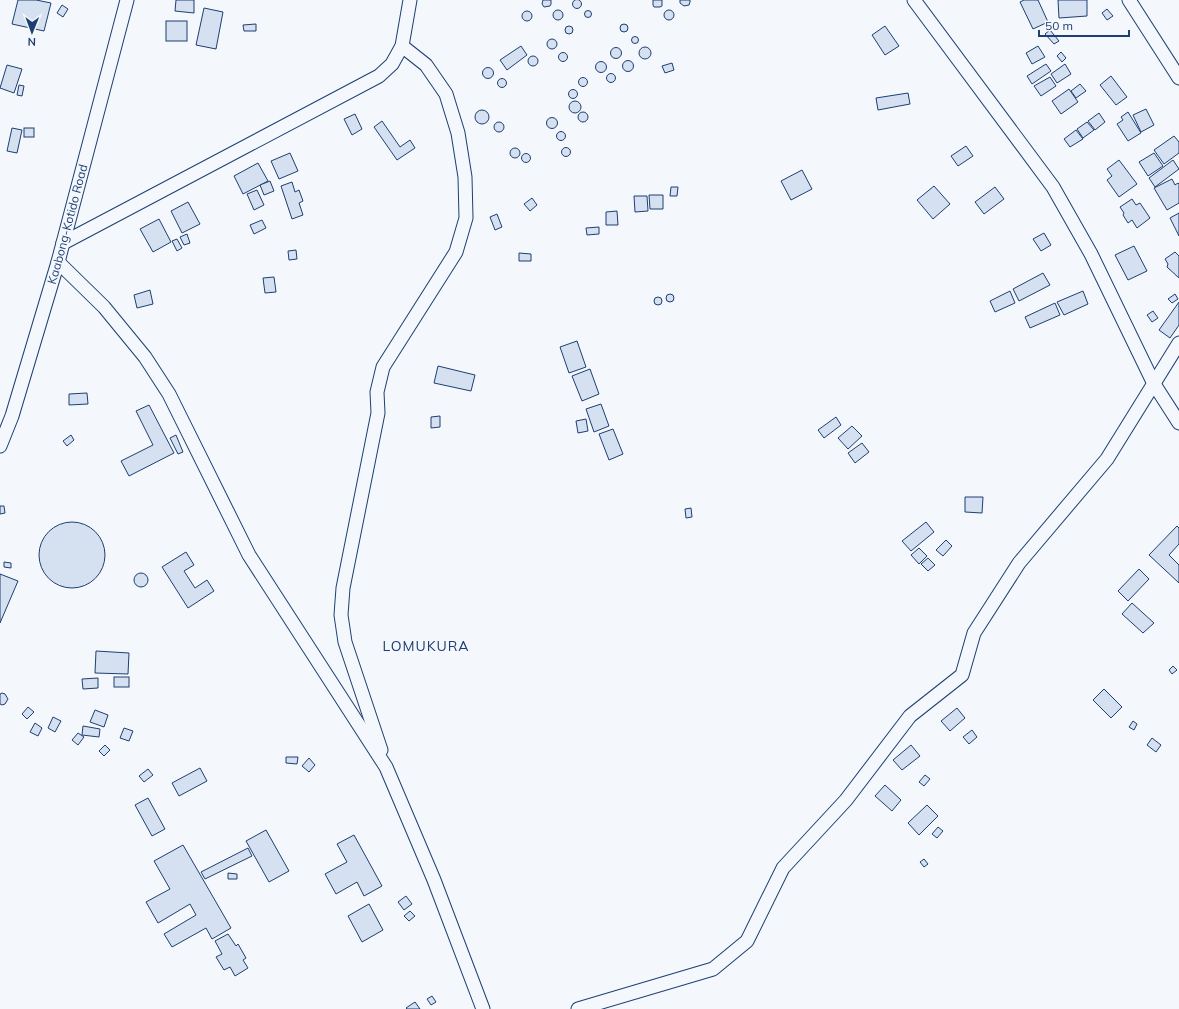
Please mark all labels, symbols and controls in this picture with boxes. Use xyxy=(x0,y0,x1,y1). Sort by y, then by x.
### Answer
north arrow xyxy=(12,12,52,52)
scale bar xyxy=(1039,12,1129,38)
text: 50 m xyxy=(1045,18,1073,33)
text: N xyxy=(28,35,36,49)
street label: Kaabong-Kotido Road xyxy=(44,163,90,286)
district label: LOMUKURA xyxy=(383,637,469,655)

